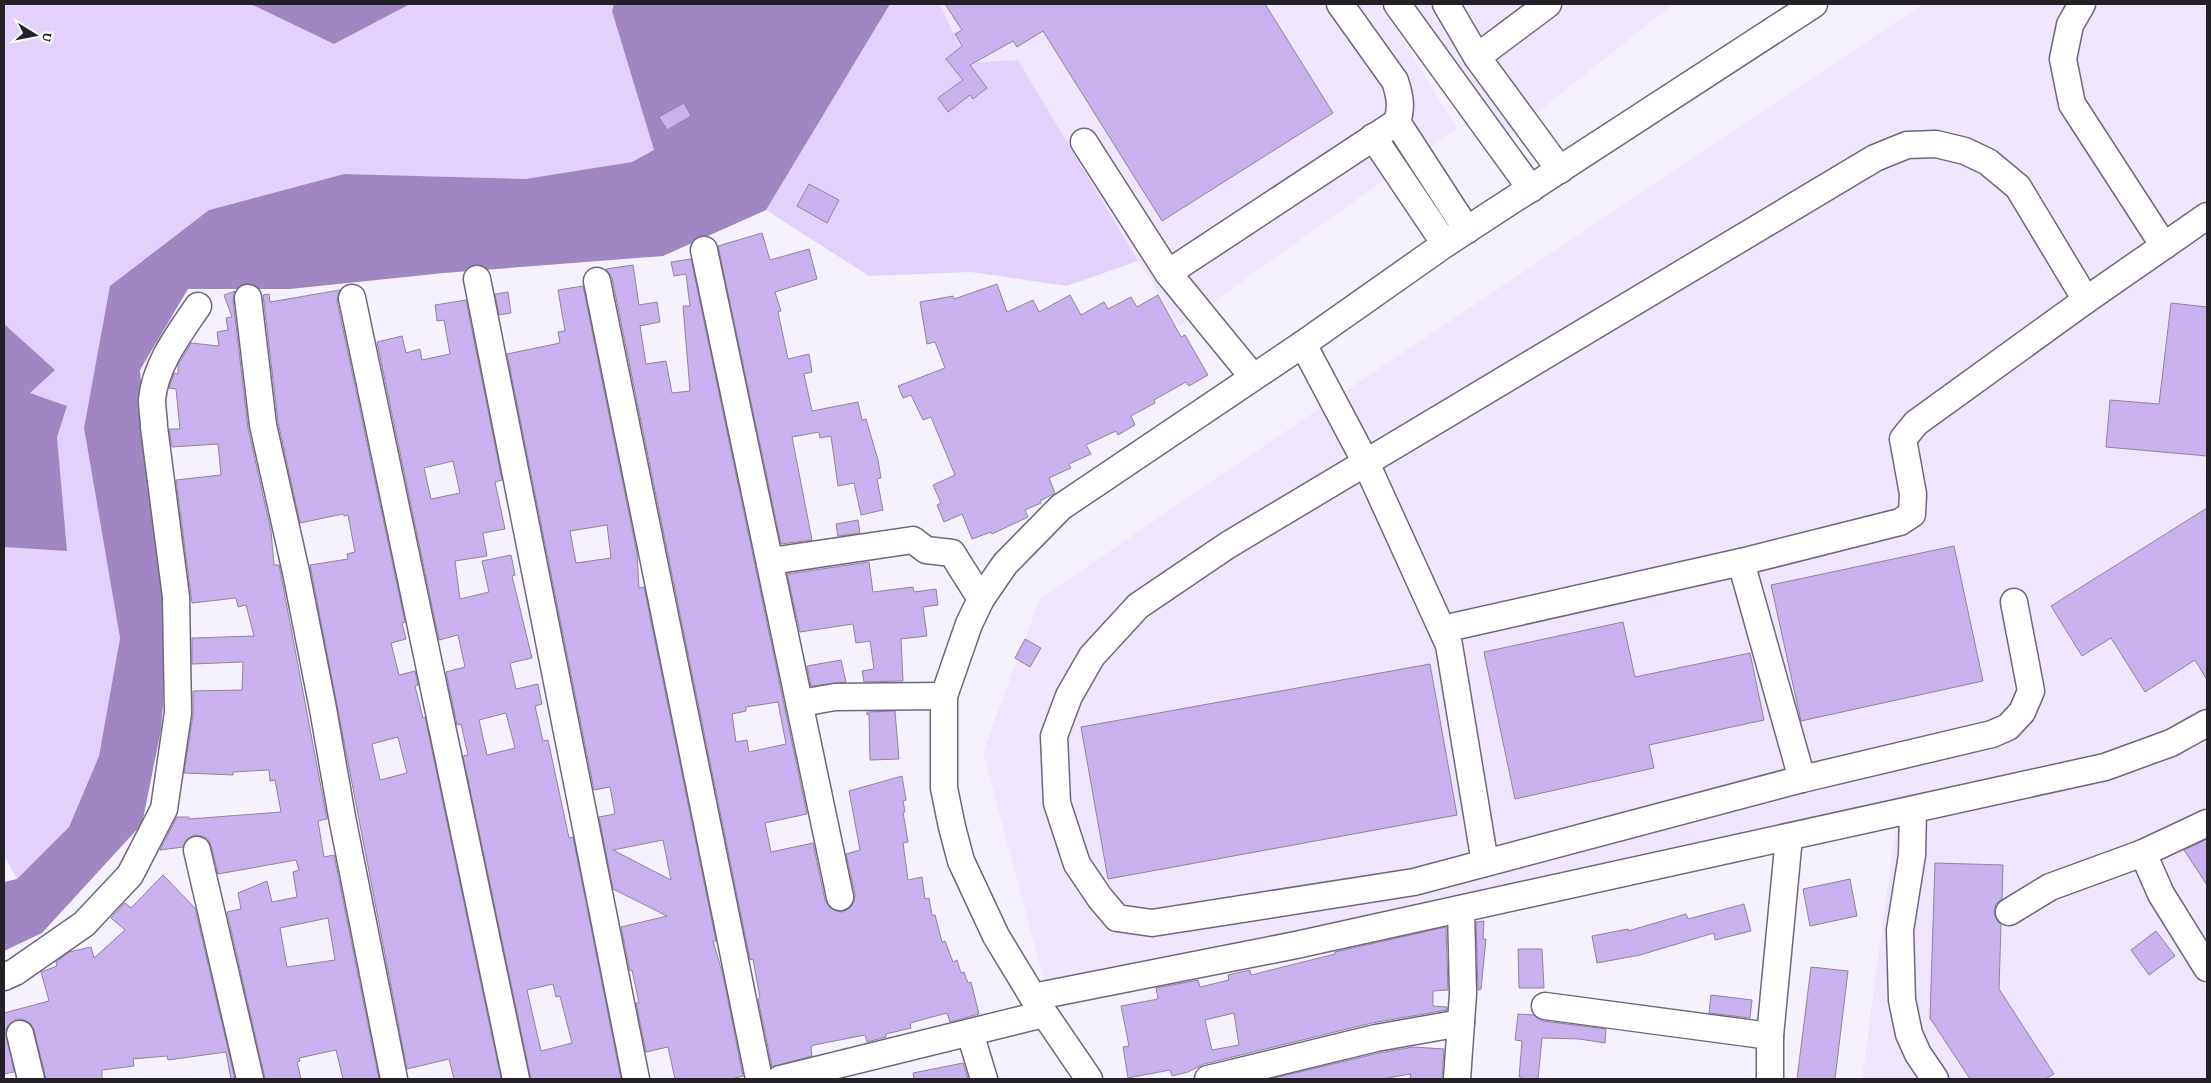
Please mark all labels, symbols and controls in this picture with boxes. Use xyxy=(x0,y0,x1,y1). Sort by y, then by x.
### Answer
north arrow xyxy=(10,10,60,60)
text: U xyxy=(39,31,57,44)

